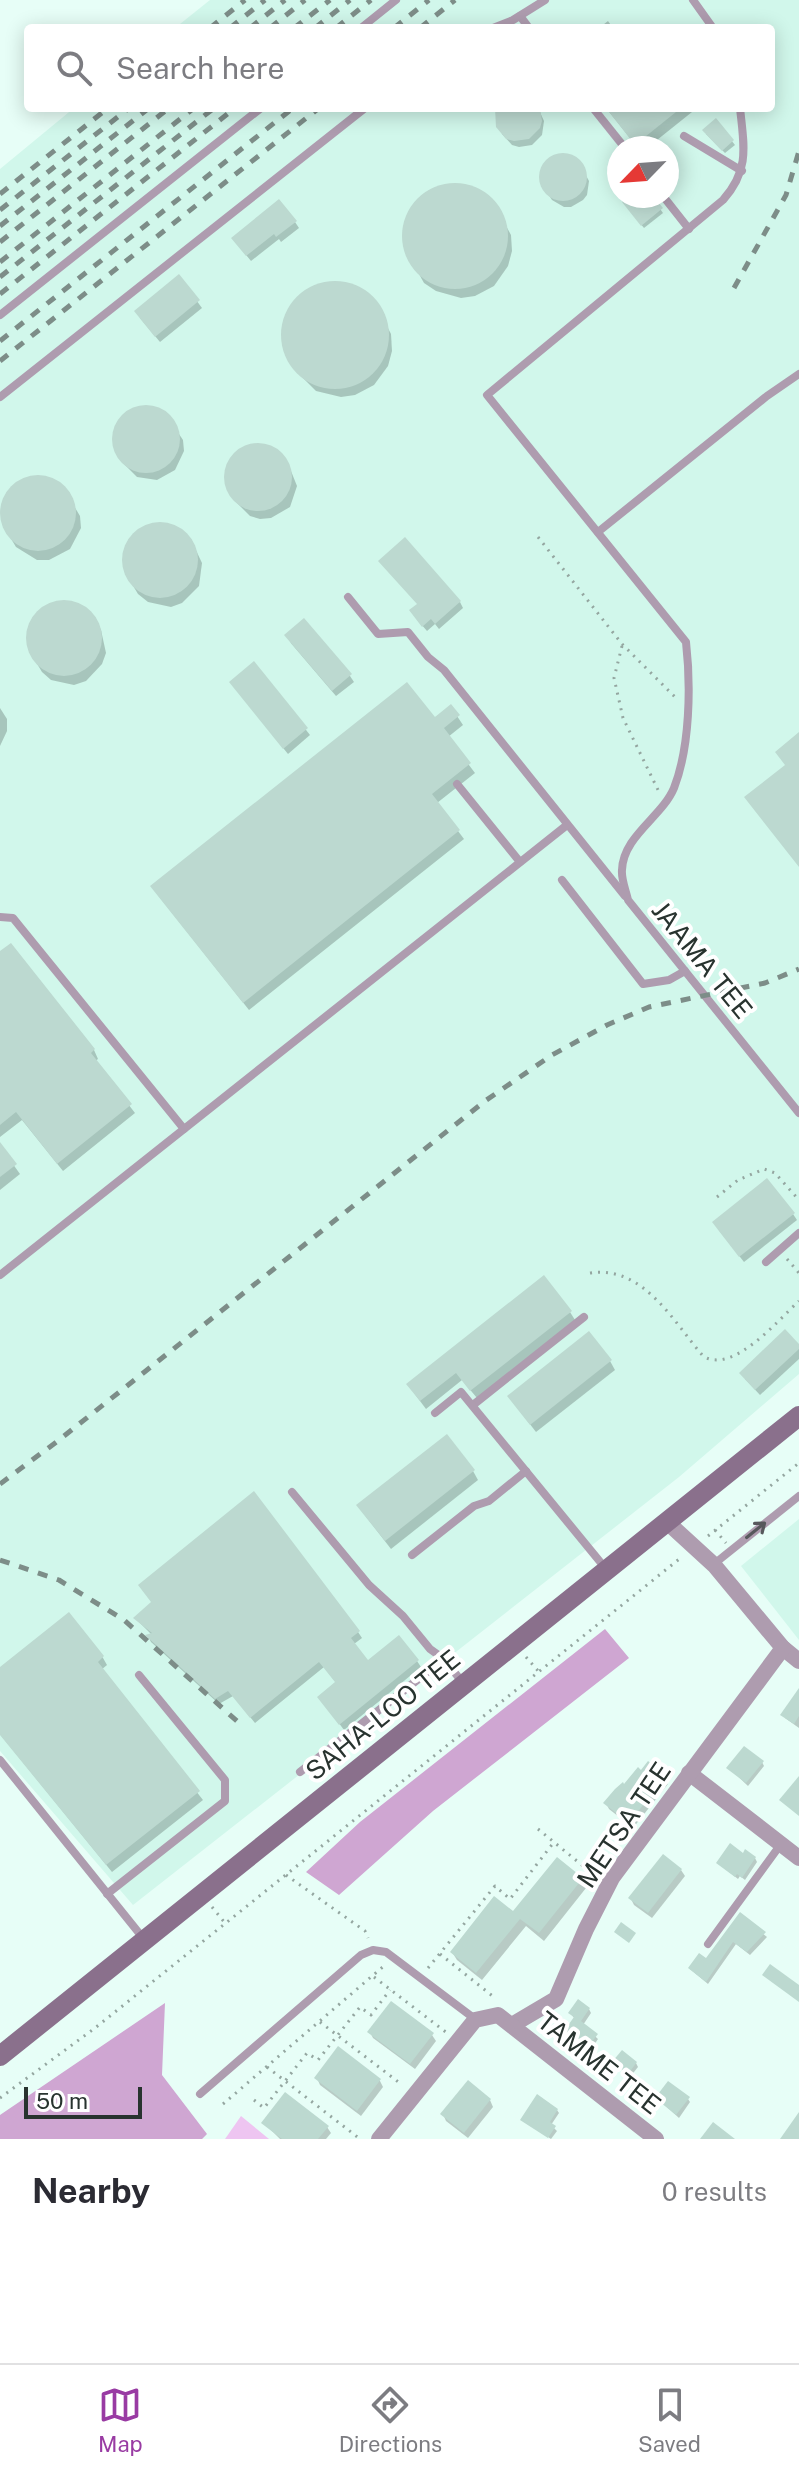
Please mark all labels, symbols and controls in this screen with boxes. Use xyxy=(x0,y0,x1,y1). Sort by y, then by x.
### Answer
search box xyxy=(24,24,775,112)
icon: search xyxy=(52,46,96,90)
text: Search here xyxy=(116,50,284,86)
north arrow xyxy=(607,136,679,208)
street label: JAAMA TEE xyxy=(646,895,759,1025)
one-way arrow xyxy=(745,1521,766,1539)
street label: SAHA-LOO TEE xyxy=(299,1643,466,1786)
street label: METSA TEE xyxy=(570,1756,677,1893)
street label: TAMME TEE xyxy=(531,2005,667,2120)
scale bar xyxy=(24,2083,142,2119)
text: 50 m xyxy=(36,2088,88,2114)
text: Nearby xyxy=(32,2171,150,2211)
text: 0 results xyxy=(662,2176,767,2207)
tab: Map xyxy=(98,2383,143,2457)
tab: Directions xyxy=(339,2383,442,2457)
tab: Saved xyxy=(638,2383,701,2457)

